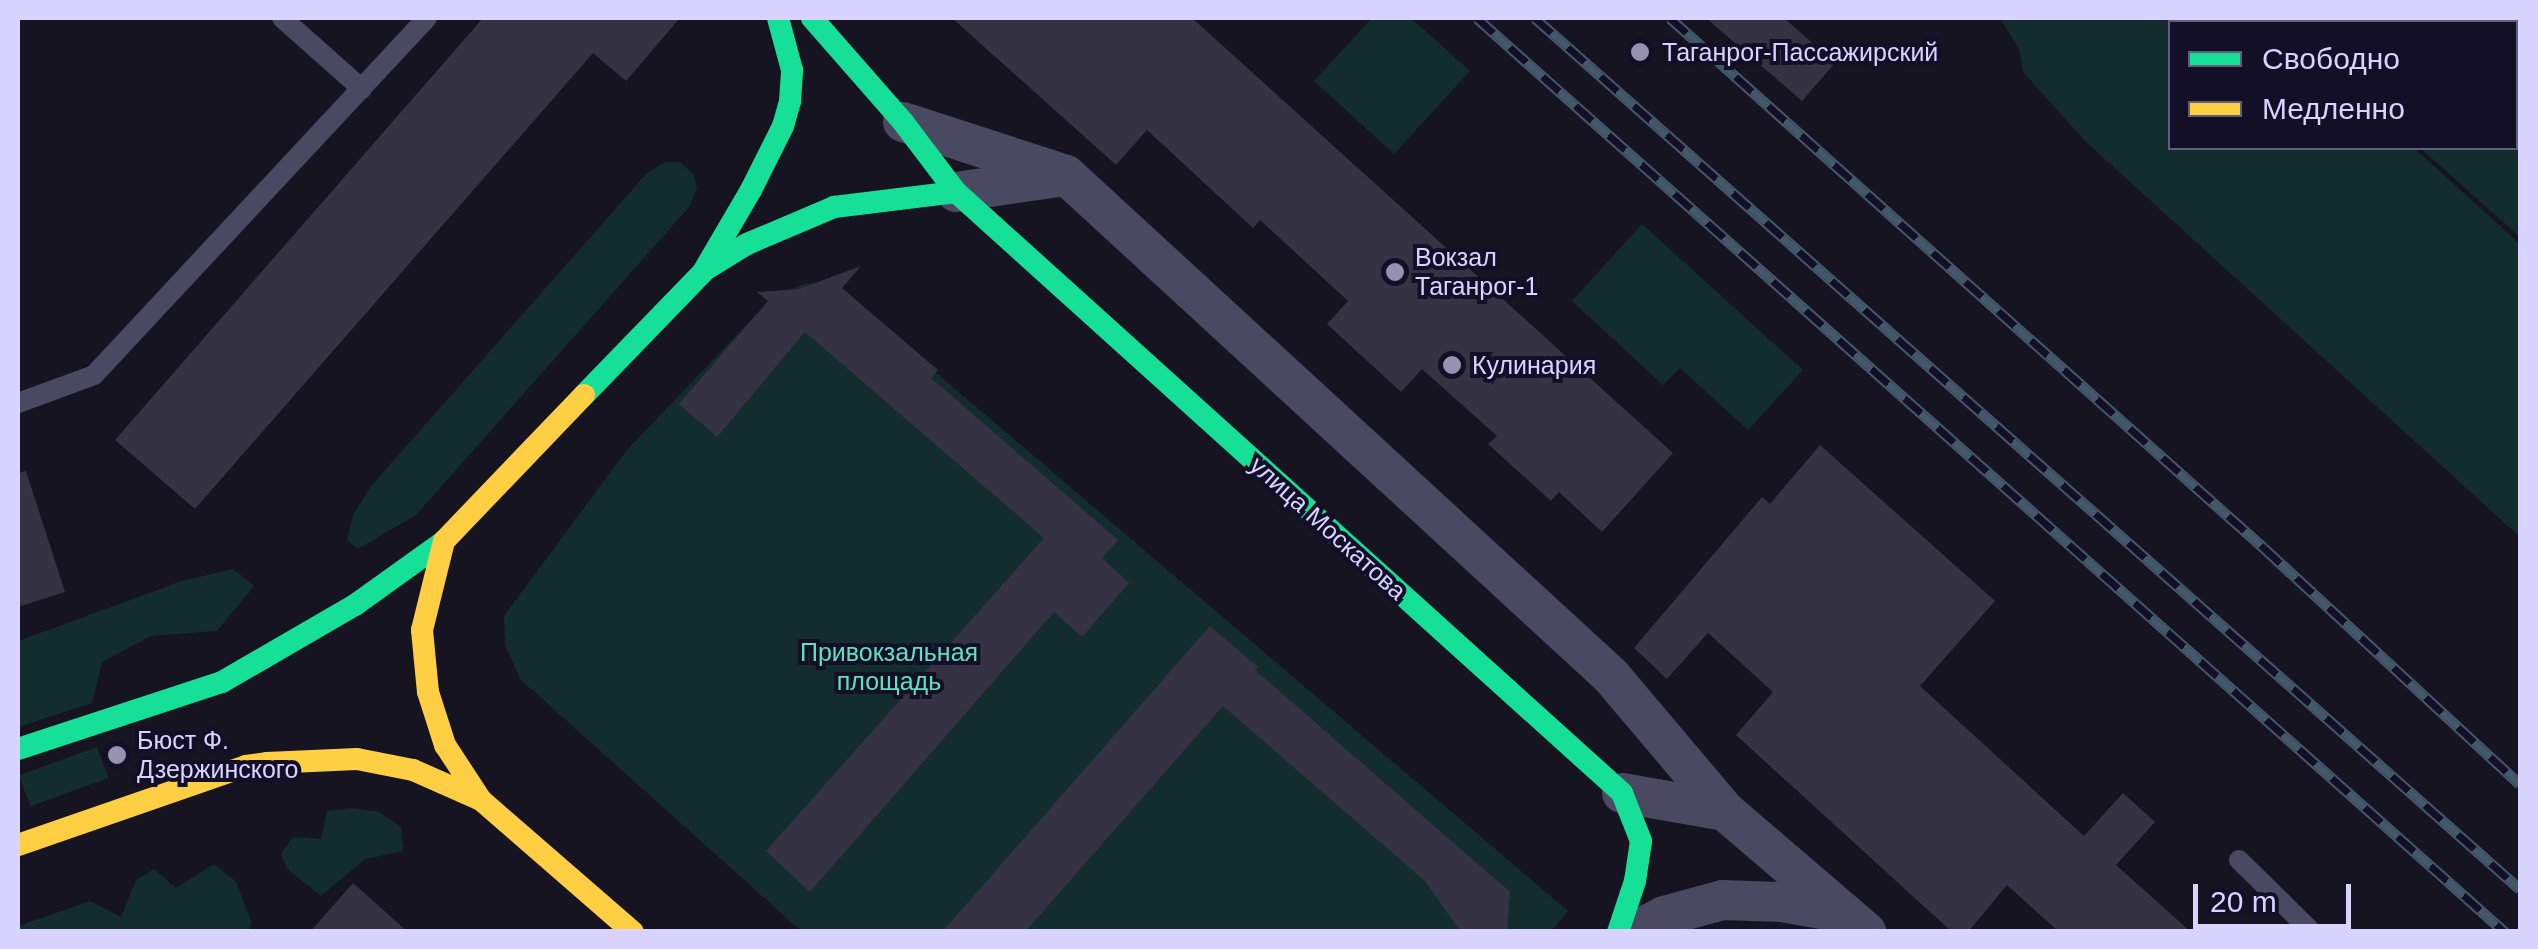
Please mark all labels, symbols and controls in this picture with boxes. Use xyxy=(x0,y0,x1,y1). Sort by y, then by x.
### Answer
legend xyxy=(2168,20,2518,150)
place label: Таганрог-Пассажирский xyxy=(1662,37,1938,67)
marker: Таганрог-Пассажирский xyxy=(1627,39,1653,65)
text: Свободно xyxy=(2262,42,2400,75)
text: Медленно xyxy=(2262,92,2405,125)
place label: Вокзал Таганрог-1 xyxy=(1415,243,1538,302)
marker: Вокзал Таганрог-1 xyxy=(1384,261,1406,283)
place label: Кулинария xyxy=(1472,350,1596,380)
marker: Кулинария xyxy=(1441,354,1463,376)
street label: улица Москатова xyxy=(1244,450,1412,606)
park label: Привокзальная площадь xyxy=(800,638,978,697)
place label: Бюст Ф. Дзержинского xyxy=(137,726,298,785)
marker: Бюст Ф. Дзержинского xyxy=(106,744,128,766)
scale bar xyxy=(2198,864,2356,926)
text: 20 m xyxy=(2210,885,2277,918)

